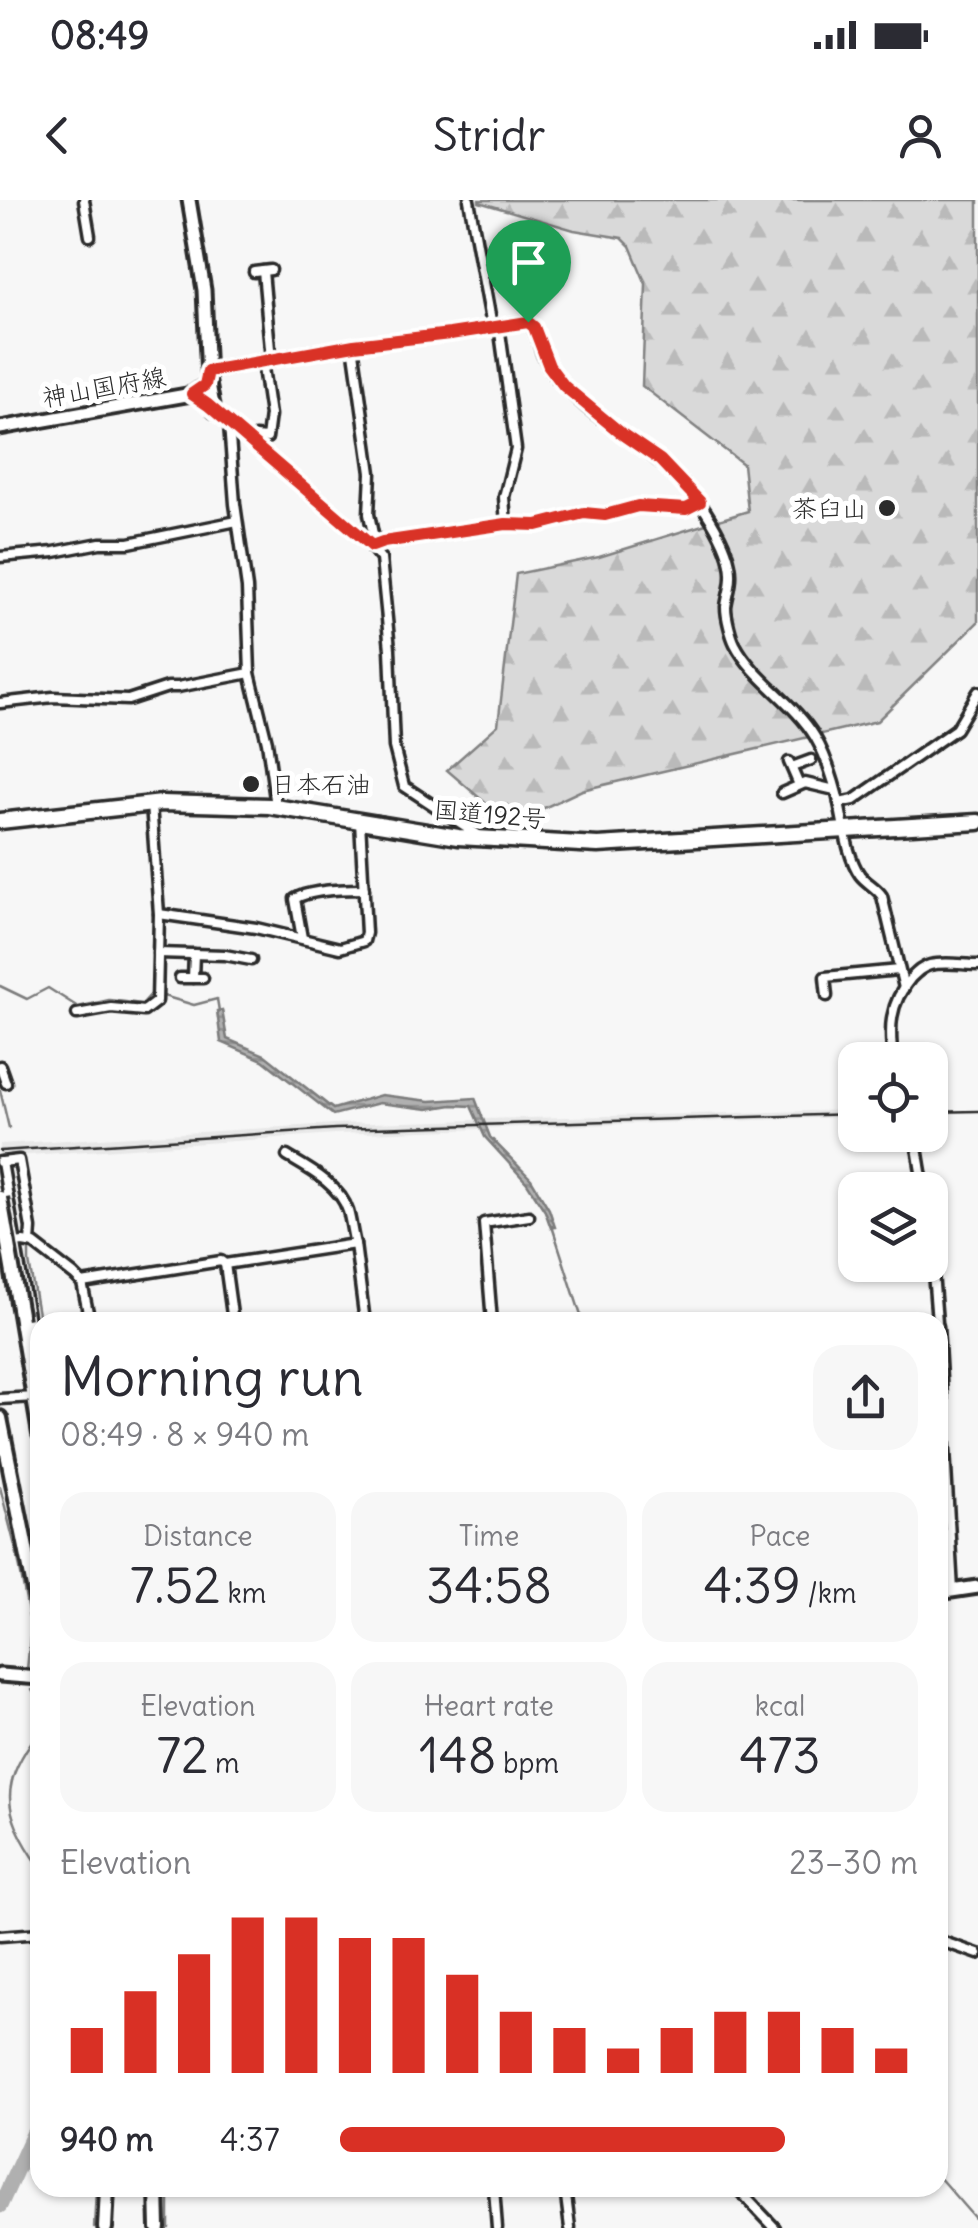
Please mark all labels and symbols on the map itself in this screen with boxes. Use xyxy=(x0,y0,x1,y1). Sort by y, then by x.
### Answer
pin xyxy=(486,220,571,323)
street label: 神山国府線 xyxy=(40,360,168,414)
place label: 茶臼山 xyxy=(792,492,867,524)
marker: 茶臼山 xyxy=(876,497,898,519)
place label: 日本石油 xyxy=(271,768,371,800)
marker: 日本石油 xyxy=(240,773,262,795)
street label: 国道192号 xyxy=(432,793,548,835)

